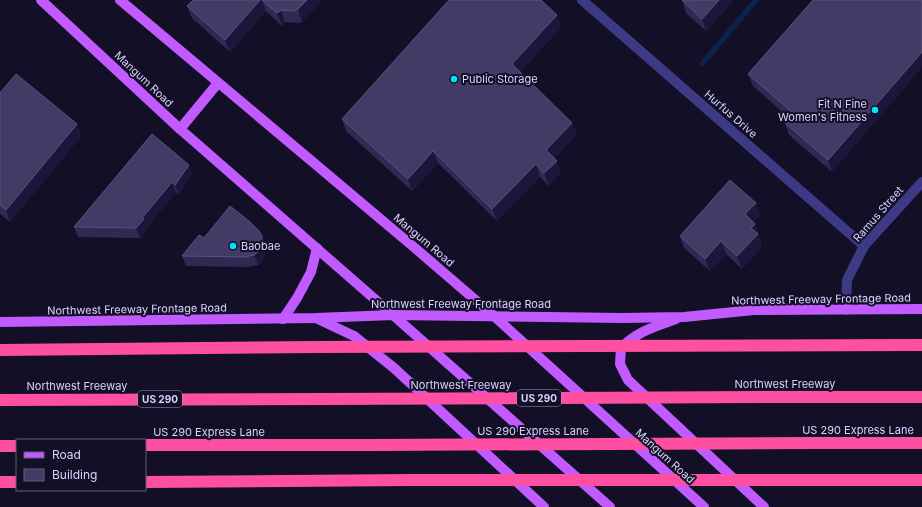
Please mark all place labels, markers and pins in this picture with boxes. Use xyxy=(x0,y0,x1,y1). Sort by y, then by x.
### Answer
place label: Public Storage xyxy=(462,72,538,86)
marker: Public Storage xyxy=(449,74,459,84)
place label: Fit N Fine Women's Fitness xyxy=(778,97,867,124)
marker: Fit N Fine Women's Fitness xyxy=(870,105,880,115)
place label: Baobae xyxy=(241,239,280,253)
marker: Baobae xyxy=(228,241,238,251)

